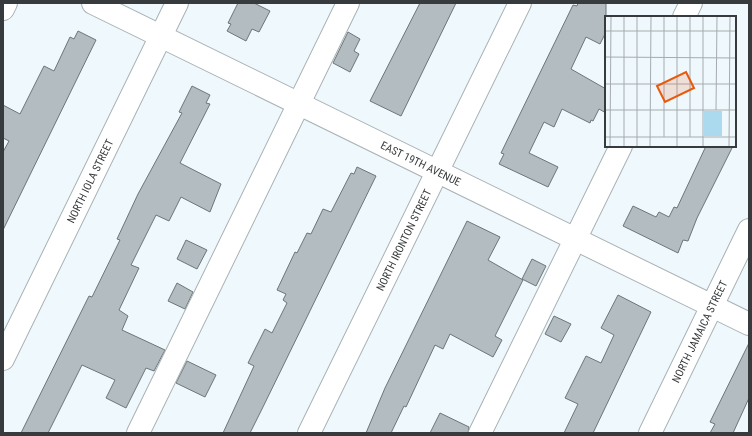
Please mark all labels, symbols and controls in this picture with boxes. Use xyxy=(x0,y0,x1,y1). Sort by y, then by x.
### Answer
inset map xyxy=(605,16,736,147)
street label: NORTH IOLA STREET xyxy=(64,137,116,225)
street label: EAST 19TH AVENUE xyxy=(379,138,464,189)
street label: NORTH IRONTON STREET xyxy=(373,187,434,293)
street label: NORTH JAMAICA STREET xyxy=(669,278,730,385)

